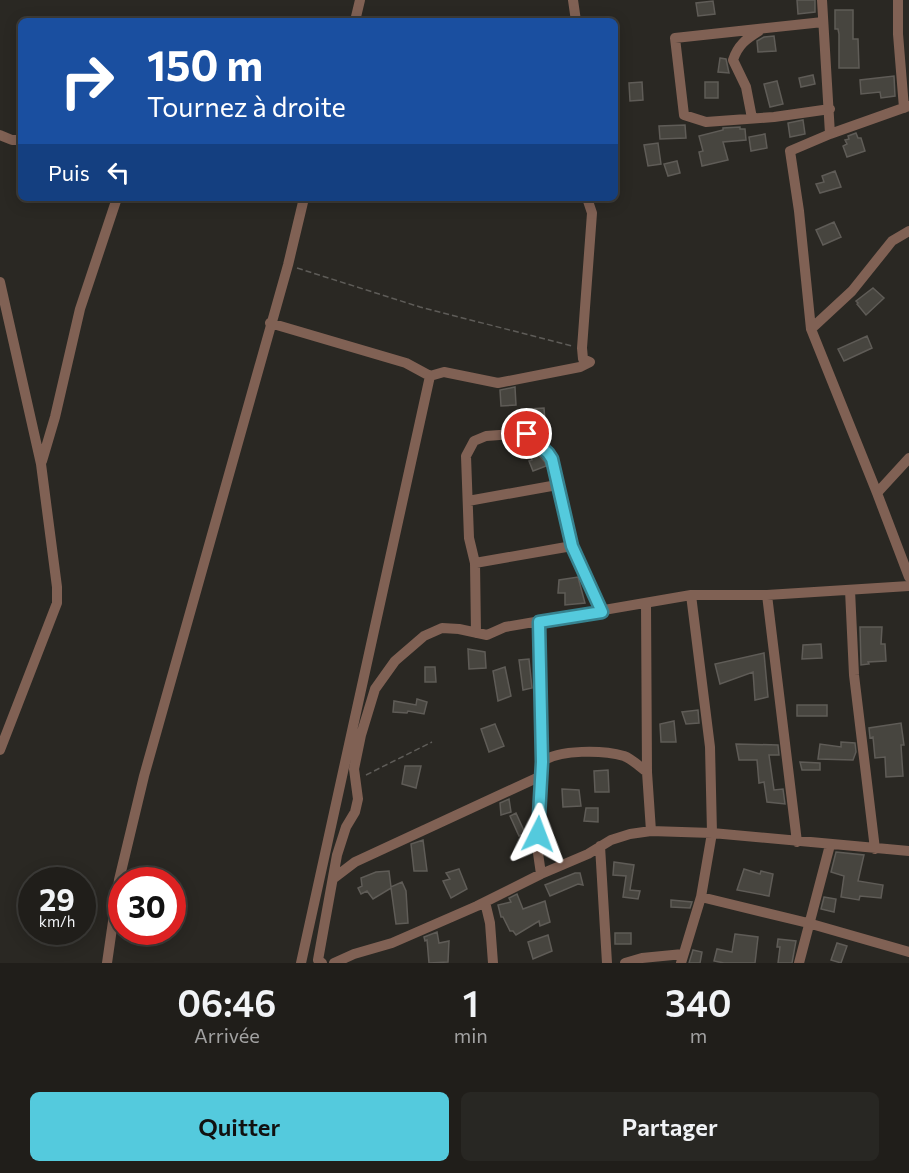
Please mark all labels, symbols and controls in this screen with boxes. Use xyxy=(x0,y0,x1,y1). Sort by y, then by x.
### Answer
text: 150 m xyxy=(147,38,263,90)
icon: right xyxy=(48,42,126,120)
text: Tournez à droite xyxy=(147,90,346,123)
icon: left xyxy=(102,156,135,189)
text: Puis xyxy=(48,159,90,186)
pin xyxy=(501,408,552,459)
icon: arrive xyxy=(510,417,543,450)
position arrow xyxy=(506,802,570,866)
speed limit sign: 30 xyxy=(108,867,186,945)
text: 29 xyxy=(39,880,75,917)
text: km/h xyxy=(39,912,75,930)
text: 06:46 xyxy=(177,980,276,1024)
text: 1 xyxy=(463,980,479,1024)
text: 340 xyxy=(665,980,732,1024)
text: Arrivée xyxy=(194,1023,260,1047)
text: min xyxy=(454,1023,488,1047)
text: m xyxy=(690,1023,707,1047)
button: Quitter xyxy=(30,1092,449,1161)
button: Partager xyxy=(461,1092,879,1161)

